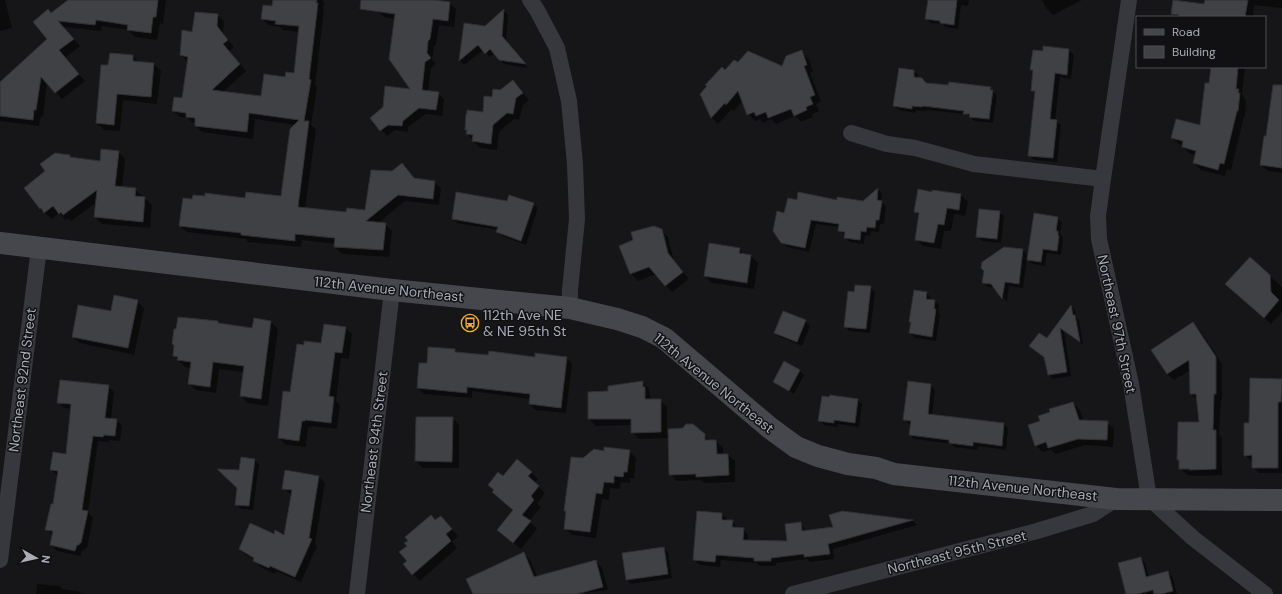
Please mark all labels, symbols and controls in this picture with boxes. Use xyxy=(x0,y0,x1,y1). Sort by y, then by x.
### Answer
legend xyxy=(1136,16,1266,68)
text: Road xyxy=(1172,24,1200,40)
text: Building xyxy=(1172,44,1216,60)
street label: Northeast 97th Street xyxy=(1094,253,1140,395)
street label: 112th Avenue Northeast xyxy=(314,272,464,306)
place label: 112th Ave NE & NE 95th St xyxy=(483,306,567,340)
street label: Northeast 92nd Street xyxy=(4,307,40,453)
bus stop icon: 112th Ave NE & NE 95th St xyxy=(460,313,480,333)
street label: 112th Avenue Northeast xyxy=(650,329,778,437)
street label: Northeast 94th Street xyxy=(356,370,392,514)
street label: 112th Avenue Northeast xyxy=(948,471,1098,505)
street label: Northeast 95th Street xyxy=(886,526,1028,578)
north arrow xyxy=(16,538,56,578)
text: N xyxy=(38,554,53,564)

